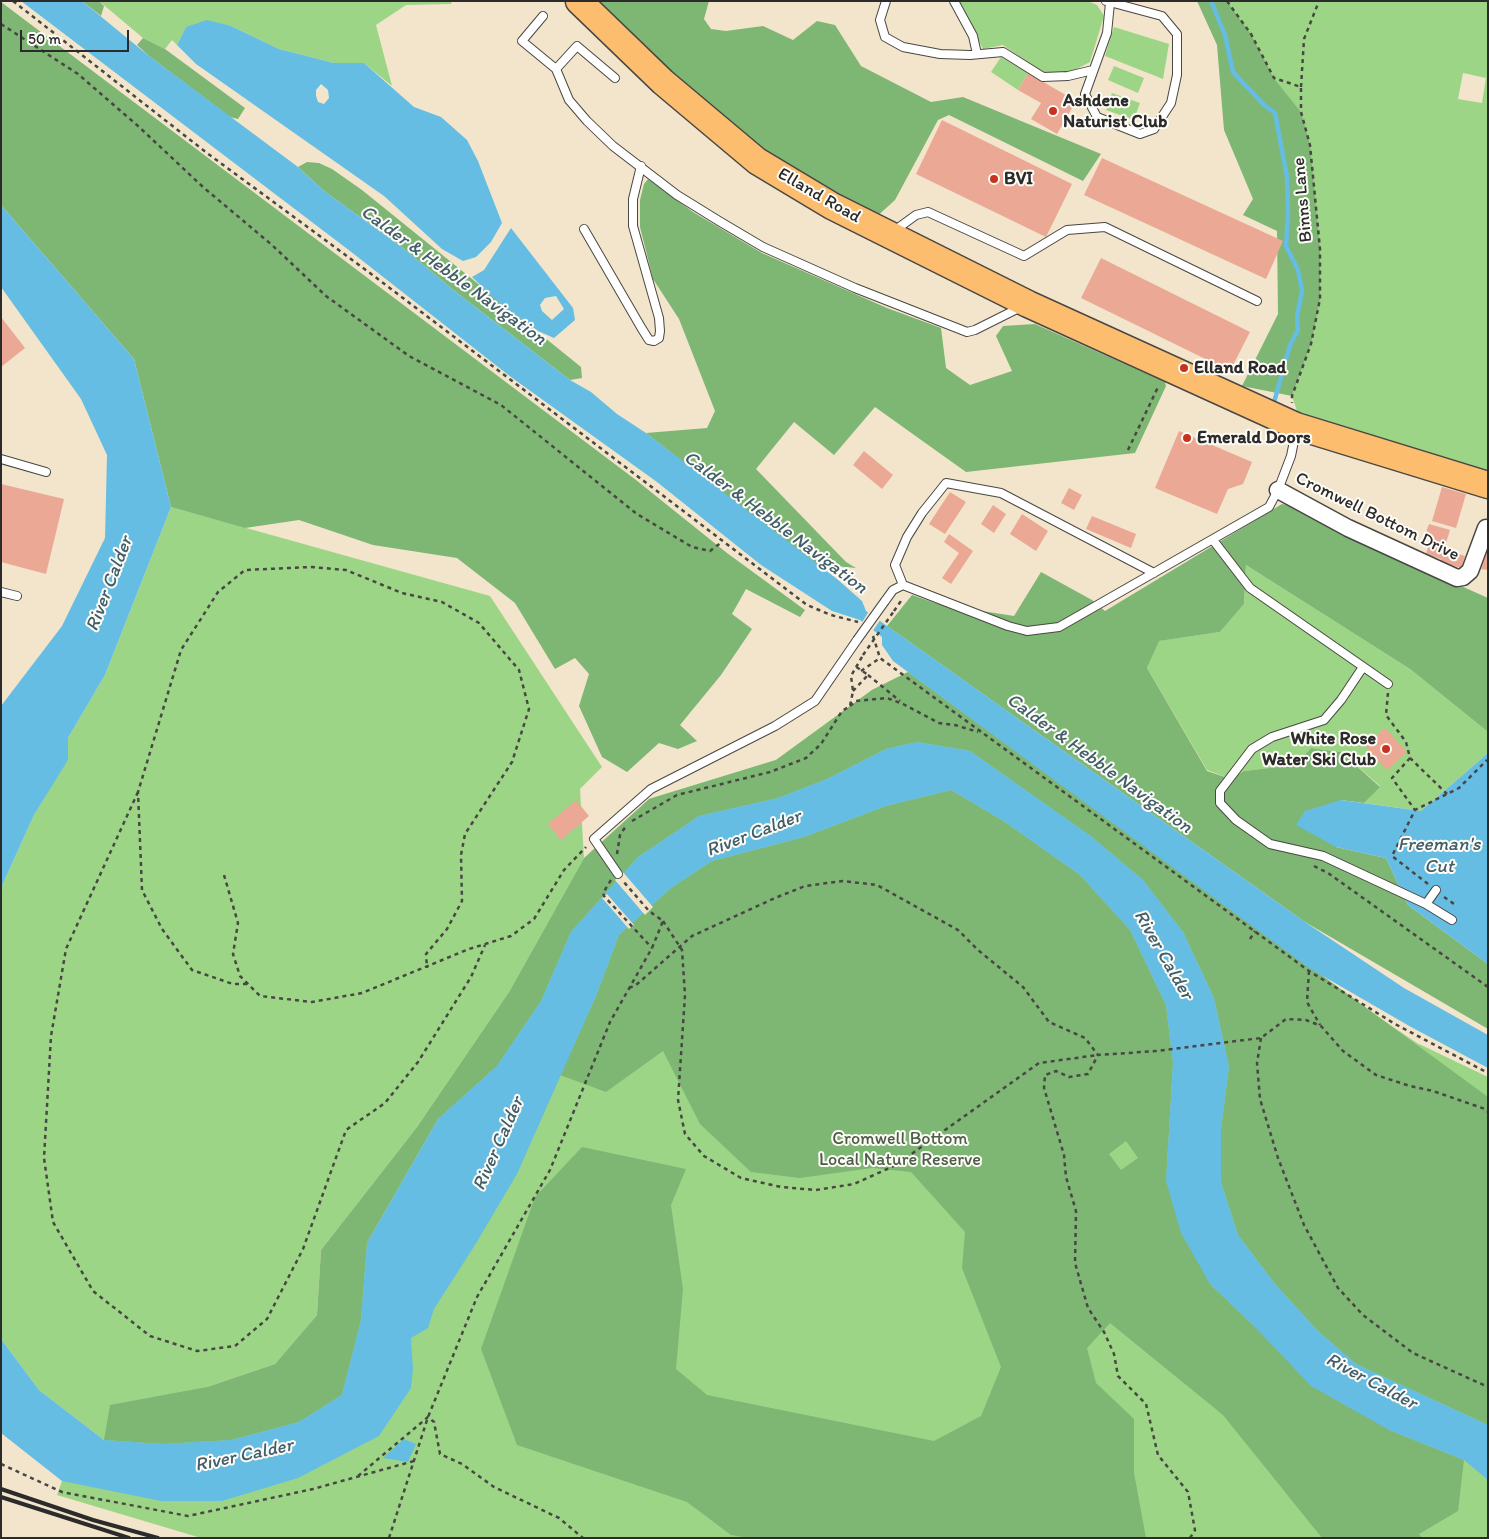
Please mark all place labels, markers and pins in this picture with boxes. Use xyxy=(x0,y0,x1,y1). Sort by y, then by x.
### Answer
place label: Ashdene Naturist Club xyxy=(1063,90,1167,132)
marker: Ashdene Naturist Club xyxy=(1047,105,1059,117)
place label: BVI xyxy=(1004,168,1033,190)
marker: BVI xyxy=(988,173,1000,185)
place label: Elland Road xyxy=(1194,357,1286,379)
marker: Elland Road xyxy=(1178,362,1190,374)
place label: Emerald Doors xyxy=(1197,427,1311,449)
marker: Emerald Doors xyxy=(1181,432,1193,444)
place label: White Rose Water Ski Club xyxy=(1262,728,1376,771)
marker: White Rose Water Ski Club xyxy=(1380,743,1392,755)

